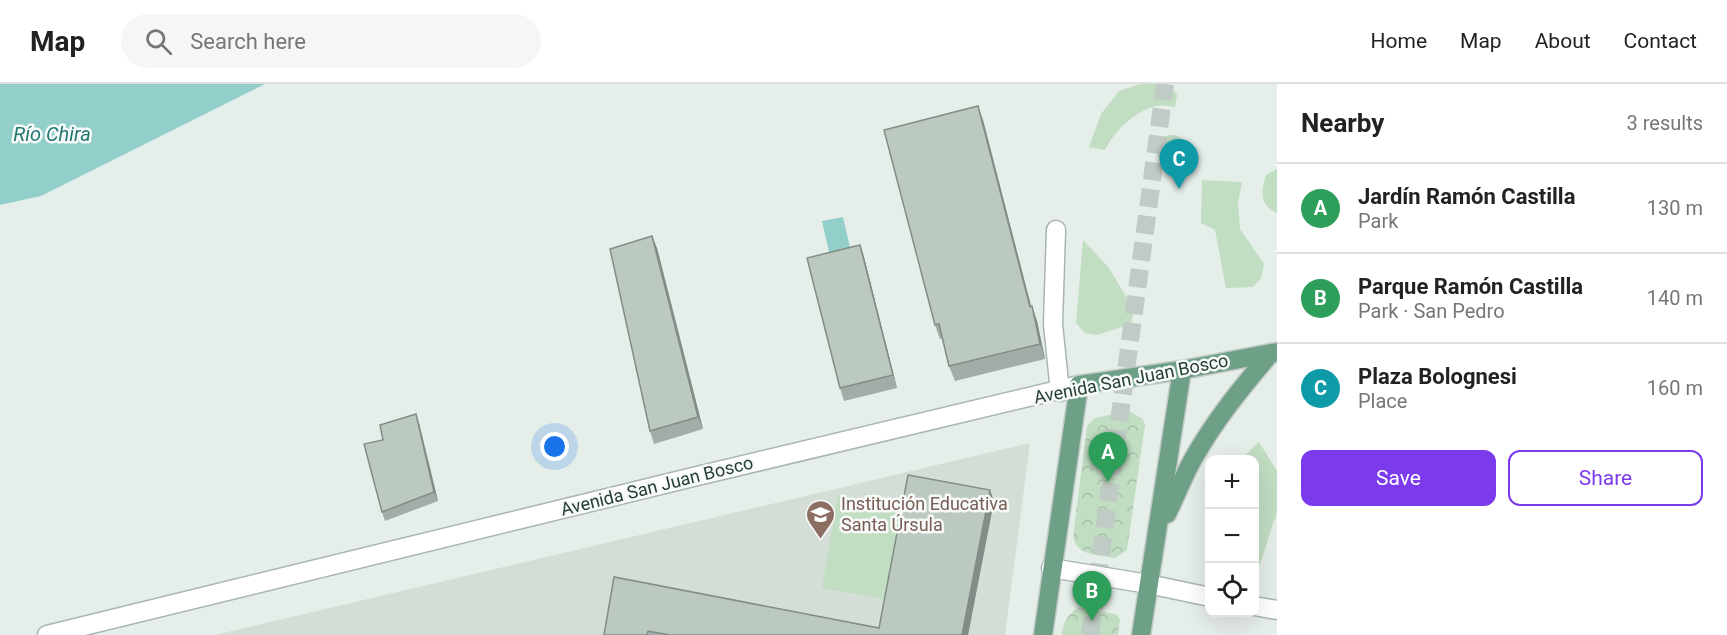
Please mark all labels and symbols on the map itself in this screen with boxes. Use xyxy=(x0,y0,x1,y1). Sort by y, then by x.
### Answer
water label: Río Chira xyxy=(13,122,91,146)
pin: C xyxy=(1160,140,1198,189)
street label: Avenida San Juan Bosco xyxy=(1032,349,1230,408)
your location xyxy=(540,432,569,461)
pin: A xyxy=(1088,432,1128,482)
street label: Avenida San Juan Bosco xyxy=(558,451,755,520)
place label: Institución Educativa Santa Úrsula xyxy=(841,493,1008,535)
school or university icon: Institución Educativa Santa Úrsula xyxy=(804,498,836,540)
pin: B xyxy=(1072,572,1112,621)

